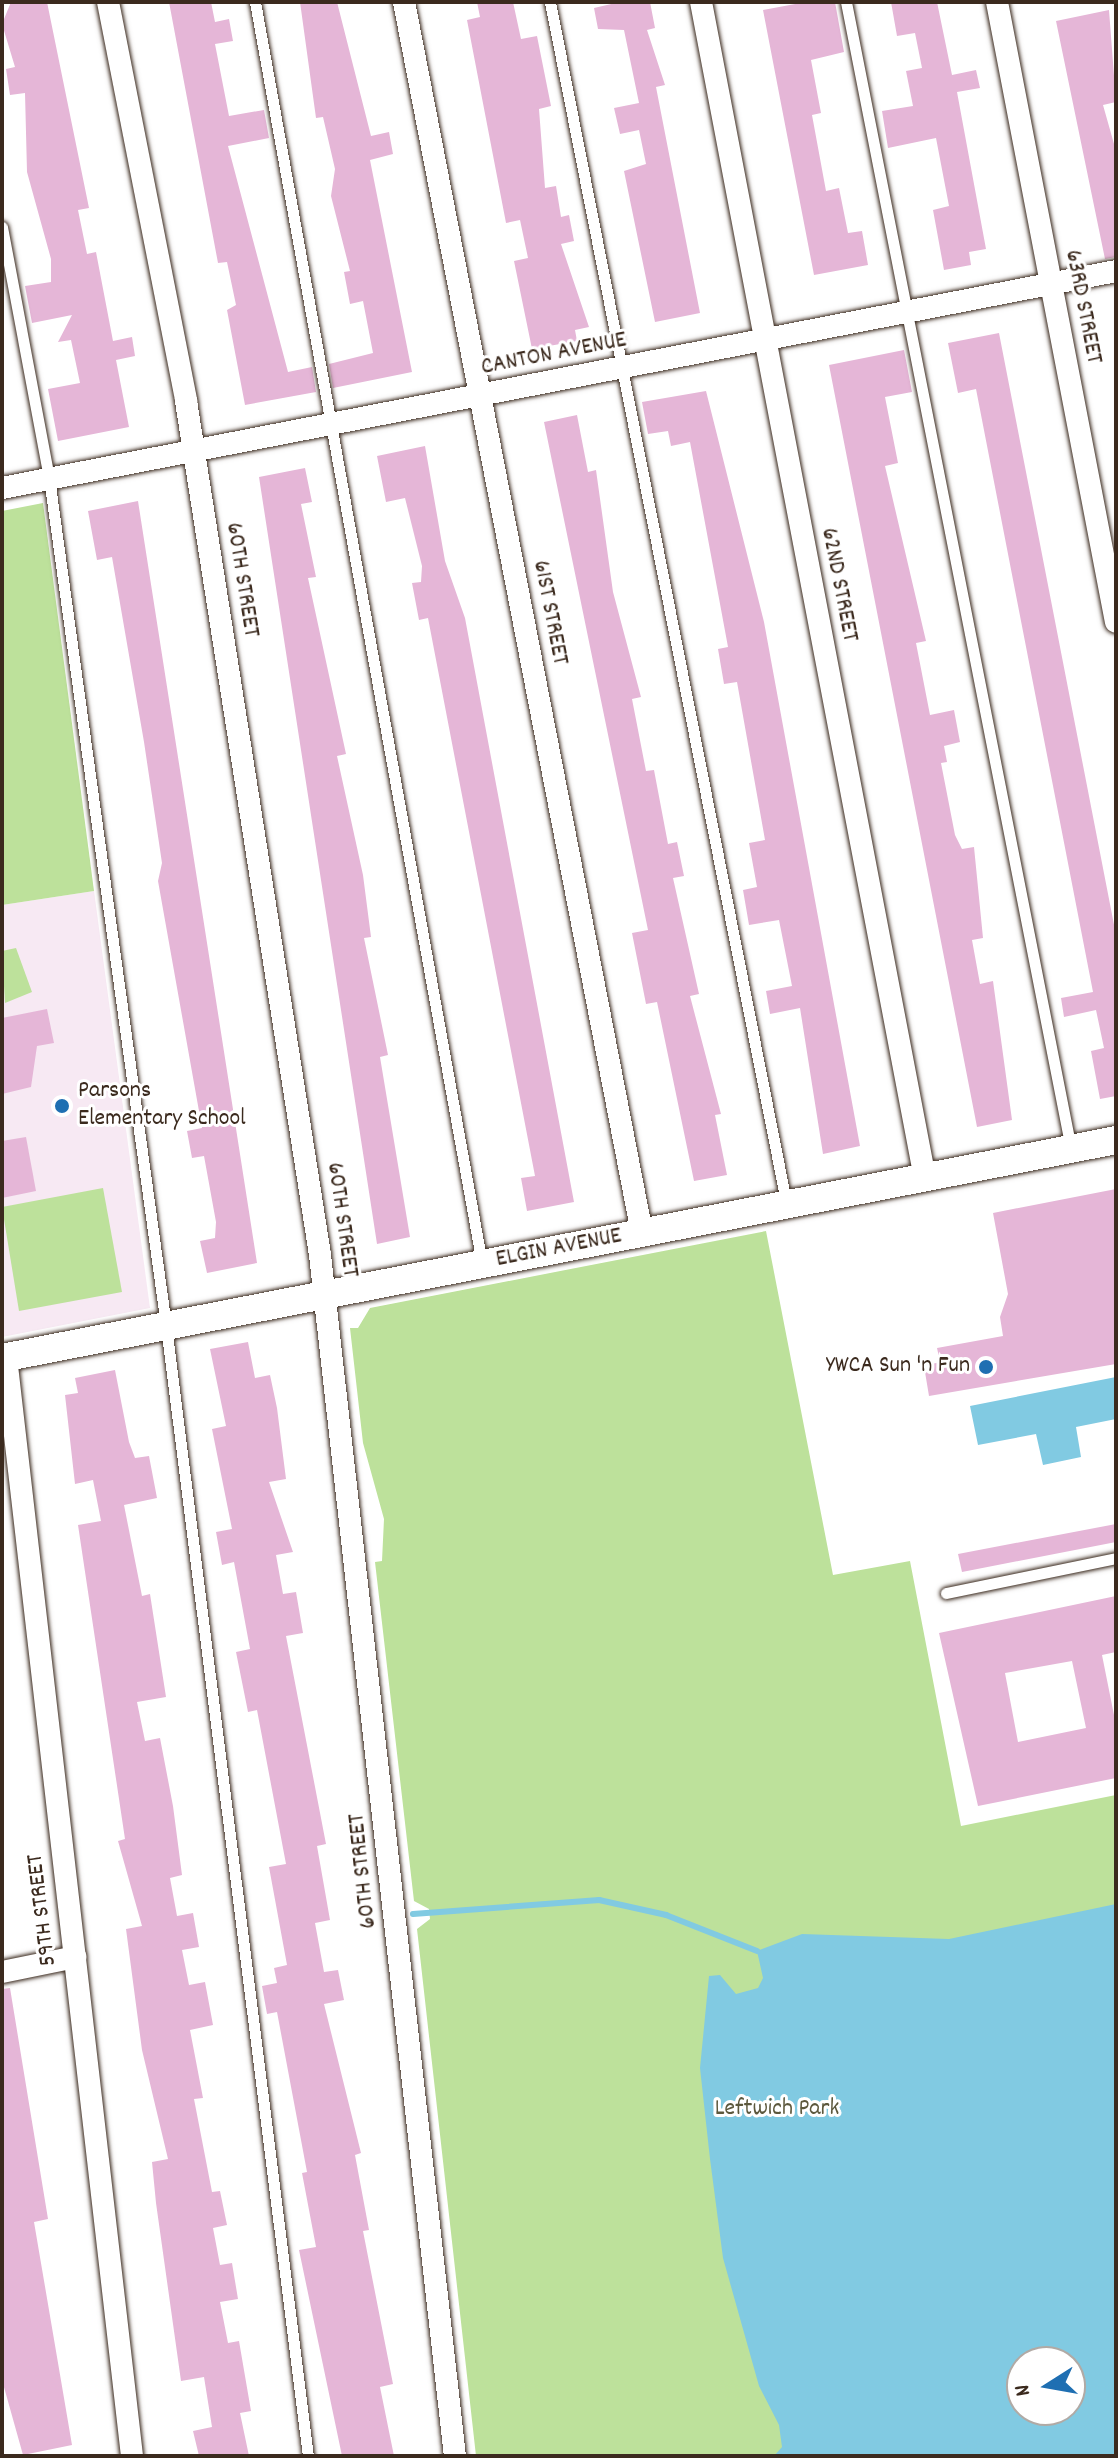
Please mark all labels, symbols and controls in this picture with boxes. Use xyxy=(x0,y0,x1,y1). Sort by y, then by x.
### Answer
street label: 63RD STREET xyxy=(1057,248,1107,366)
street label: CANTON AVENUE xyxy=(479,327,629,383)
street label: 60TH STREET xyxy=(218,521,264,639)
street label: 62ND STREET xyxy=(813,526,863,644)
street label: 61ST STREET xyxy=(525,558,573,668)
place label: Parsons Elementary School xyxy=(78,1078,246,1134)
marker: Parsons Elementary School xyxy=(53,1097,71,1115)
street label: 60TH STREET xyxy=(319,1161,363,1279)
street label: ELGIN AVENUE xyxy=(494,1223,624,1275)
place label: YWCA Sun 'n Fun xyxy=(826,1353,970,1381)
marker: YWCA Sun 'n Fun xyxy=(977,1358,995,1376)
street label: 60TH STREET xyxy=(344,1812,384,1930)
street label: 59TH STREET xyxy=(22,1852,64,1968)
park label: Leftwich Park xyxy=(715,2096,839,2124)
north arrow xyxy=(1006,2346,1086,2426)
text: N xyxy=(1008,2382,1040,2399)

